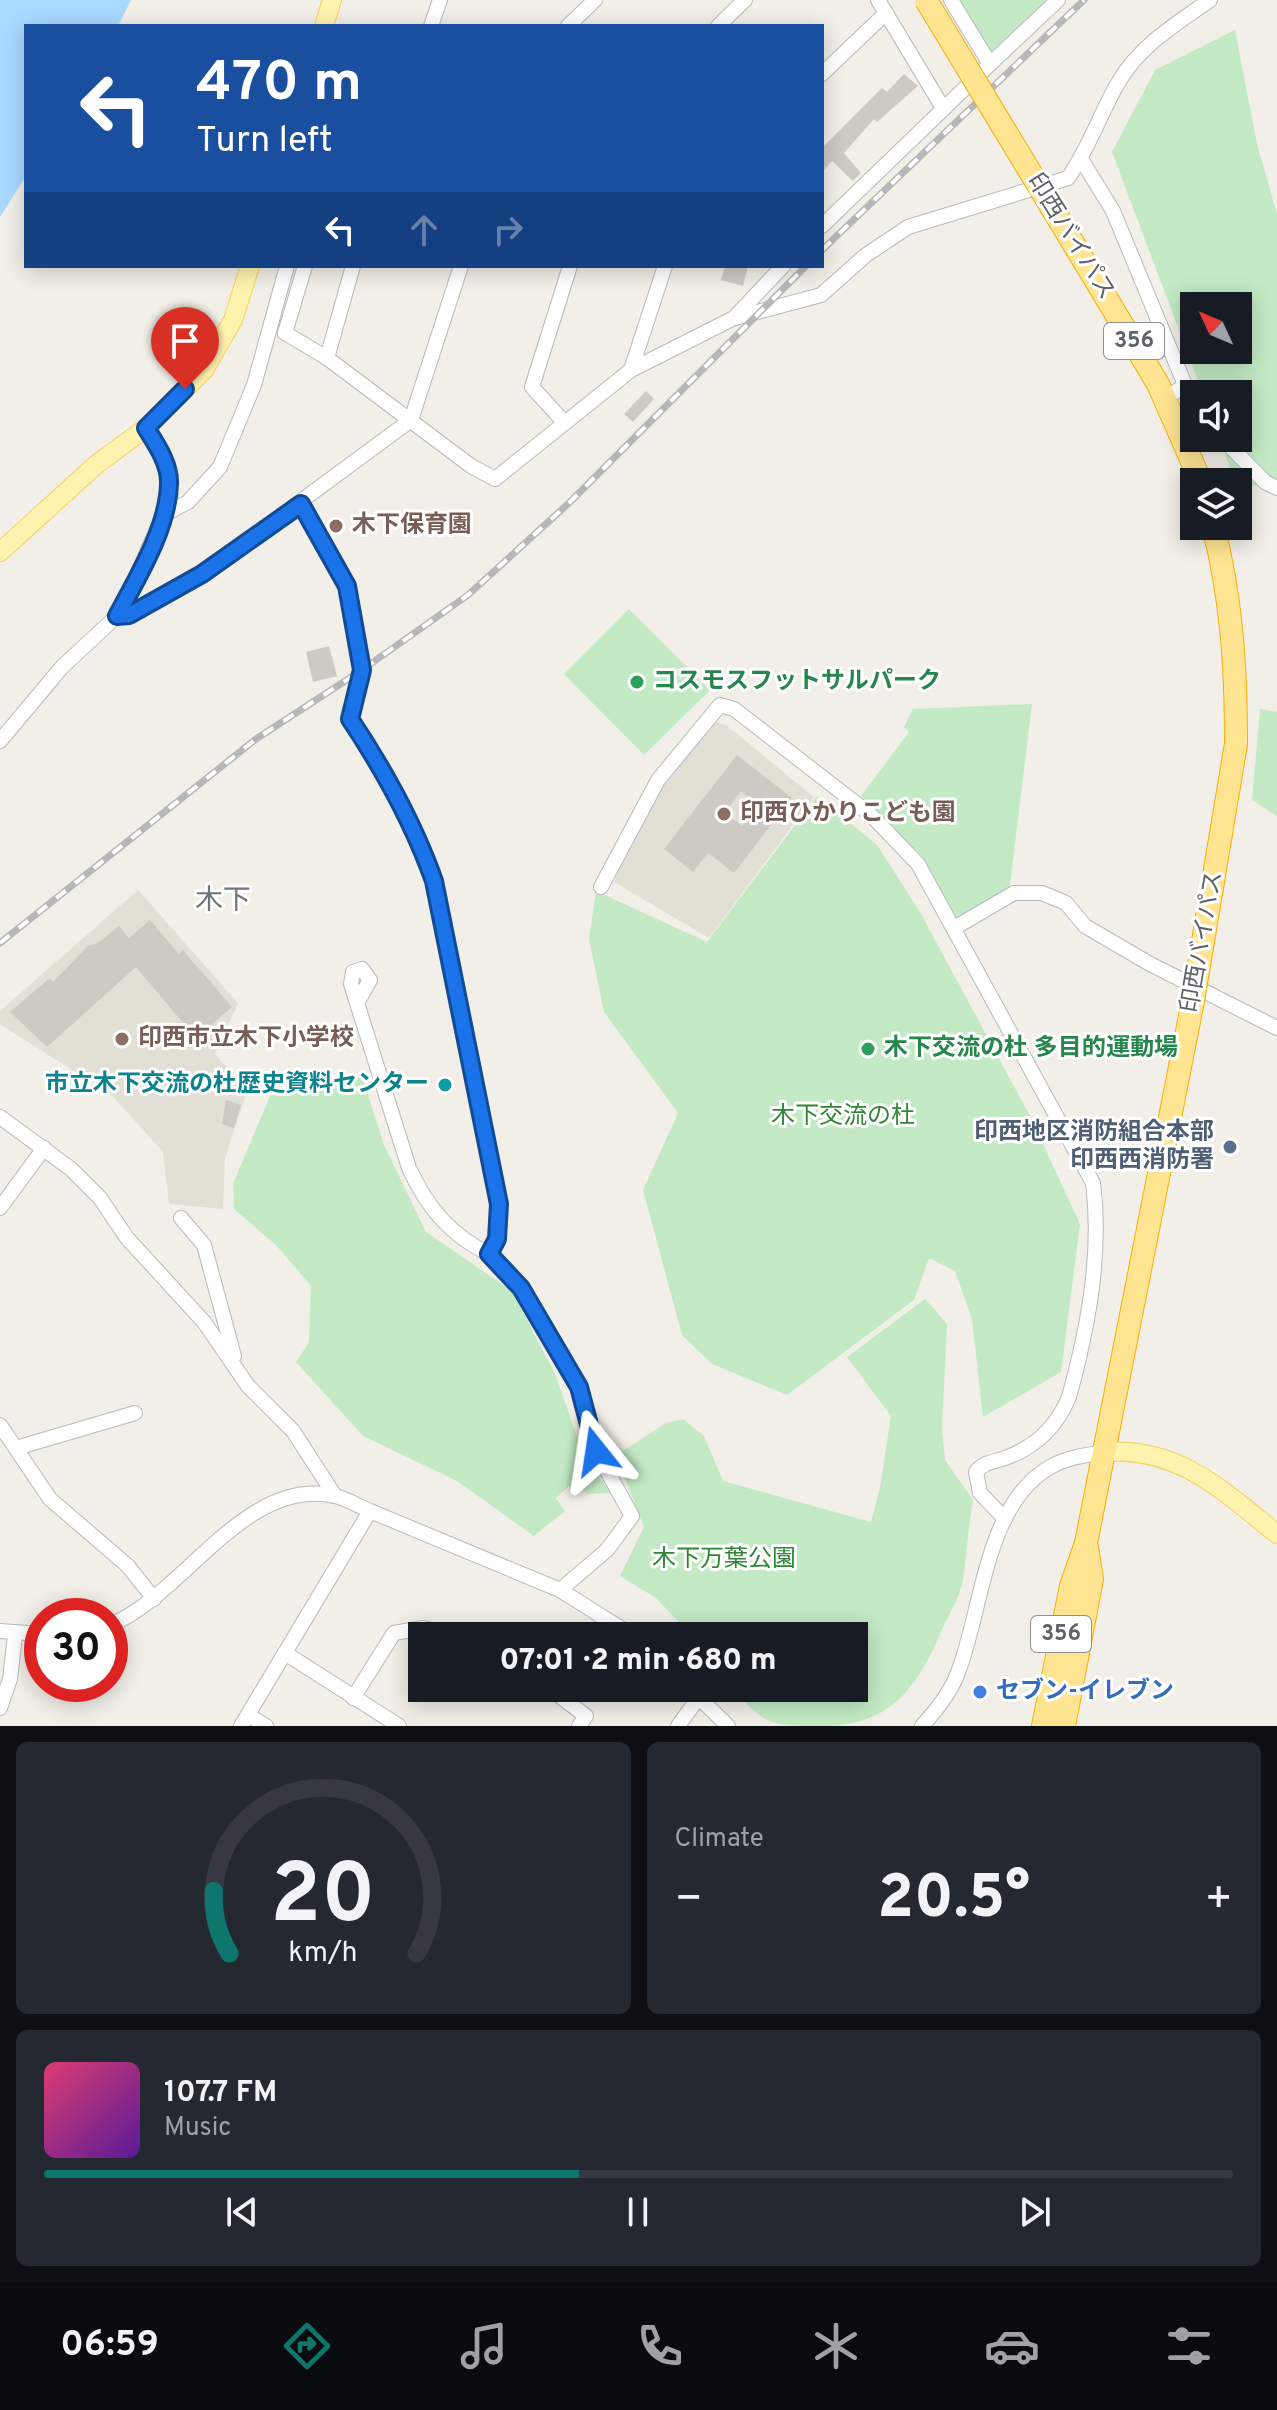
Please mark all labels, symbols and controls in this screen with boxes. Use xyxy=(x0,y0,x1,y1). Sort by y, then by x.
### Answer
text: 470 m xyxy=(196,50,362,120)
icon: left xyxy=(64,56,168,160)
text: Turn left xyxy=(196,119,333,165)
street label: 印西バイパス xyxy=(1019,168,1121,306)
icon: left xyxy=(318,208,362,252)
icon: ahead xyxy=(402,208,446,252)
icon: right xyxy=(486,208,530,252)
north arrow xyxy=(1180,292,1252,364)
map controls xyxy=(1180,292,1252,540)
pin xyxy=(151,307,219,389)
icon: arrive xyxy=(163,319,207,363)
road number: 356 xyxy=(1104,323,1164,359)
button: sound xyxy=(1180,380,1252,452)
button: layers xyxy=(1180,468,1252,540)
place label: 木下保育園 xyxy=(352,511,472,541)
marker: 木下保育園 xyxy=(327,517,345,535)
place label: コスモスフットサルパーク xyxy=(653,667,941,697)
marker: コスモスフットサルパーク xyxy=(628,673,646,691)
place label: 印西ひかりこども園 xyxy=(740,799,956,829)
marker: 印西ひかりこども園 xyxy=(715,805,733,823)
street label: 印西バイパス xyxy=(1176,869,1230,1015)
district label: 木下 xyxy=(195,884,251,920)
place label: 印西市立木下小学校 xyxy=(138,1024,354,1054)
marker: 印西市立木下小学校 xyxy=(113,1030,131,1048)
place label: 木下交流の杜 多目的運動場 xyxy=(884,1034,1178,1064)
marker: 木下交流の杜 多目的運動場 xyxy=(859,1040,877,1058)
place label: 市立木下交流の杜歴史資料センター xyxy=(45,1070,429,1100)
marker: 市立木下交流の杜歴史資料センター xyxy=(436,1076,454,1094)
park label: 木下交流の杜 xyxy=(771,1102,915,1132)
place label: 印西地区消防組合本部 印西西消防署 xyxy=(974,1118,1214,1176)
marker: 印西地区消防組合本部 印西西消防署 xyxy=(1221,1138,1239,1156)
position arrow xyxy=(554,1409,638,1493)
park label: 木下万葉公園 xyxy=(652,1545,796,1575)
speed limit sign: 30 xyxy=(24,1598,128,1702)
road number: 356 xyxy=(1031,1616,1091,1652)
text: 07:01 · 2 min · 680 m xyxy=(500,1643,776,1680)
place label: セブン-イレブン xyxy=(996,1677,1174,1707)
marker: セブン-イレブン xyxy=(971,1683,989,1701)
text: Climate xyxy=(675,1823,764,1856)
text: 20 xyxy=(270,1847,376,1952)
text: 20.5° xyxy=(877,1863,1030,1939)
text: − xyxy=(675,1873,703,1929)
text: + xyxy=(1205,1873,1233,1929)
text: km/h xyxy=(289,1936,358,1972)
text: 107.7 FM xyxy=(164,2075,277,2112)
text: Music xyxy=(164,2112,231,2145)
icon: previous xyxy=(220,2190,264,2234)
icon: pause xyxy=(616,2190,660,2234)
icon: next xyxy=(1013,2190,1057,2234)
icon: directions xyxy=(279,2318,335,2374)
icon: music xyxy=(456,2318,512,2374)
icon: phone xyxy=(632,2318,688,2374)
icon: climate xyxy=(808,2318,864,2374)
icon: car xyxy=(984,2318,1040,2374)
icon: filters xyxy=(1161,2318,1217,2374)
text: 06:59 xyxy=(60,2323,159,2369)

